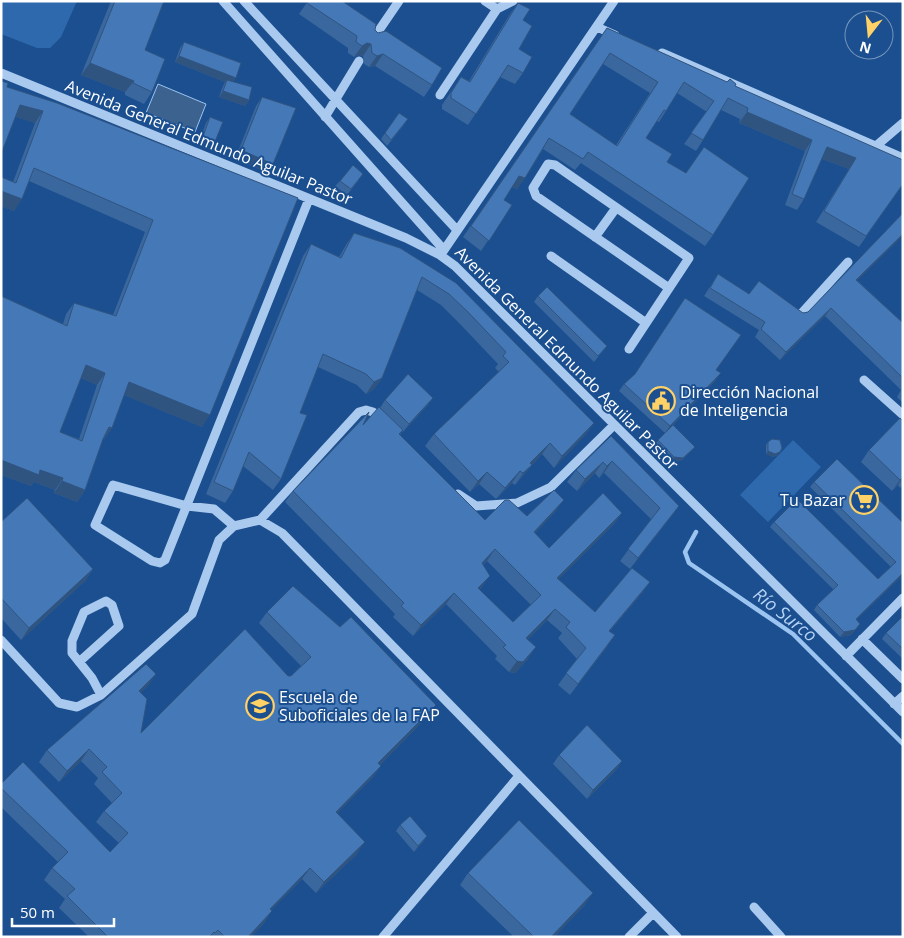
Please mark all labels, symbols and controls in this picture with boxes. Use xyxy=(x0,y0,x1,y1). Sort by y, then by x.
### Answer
north arrow xyxy=(844,10,894,60)
text: N xyxy=(857,37,873,59)
street label: Avenida General Edmundo Aguilar Pastor xyxy=(62,74,356,210)
street label: Avenida General Edmundo Aguilar Pastor xyxy=(450,241,684,475)
place label: Dirección Nacional de Inteligencia xyxy=(680,381,819,421)
public building icon: Dirección Nacional de Inteligencia xyxy=(646,386,676,416)
supermarket icon: Tu Bazar xyxy=(849,485,879,515)
place label: Tu Bazar xyxy=(780,489,845,511)
water label: Río Surco xyxy=(749,582,822,647)
place label: Escuela de Suboficiales de la FAP xyxy=(279,686,440,726)
school or university icon: Escuela de Suboficiales de la FAP xyxy=(245,691,275,721)
scale bar xyxy=(12,896,115,928)
text: 50 m xyxy=(20,902,55,922)

